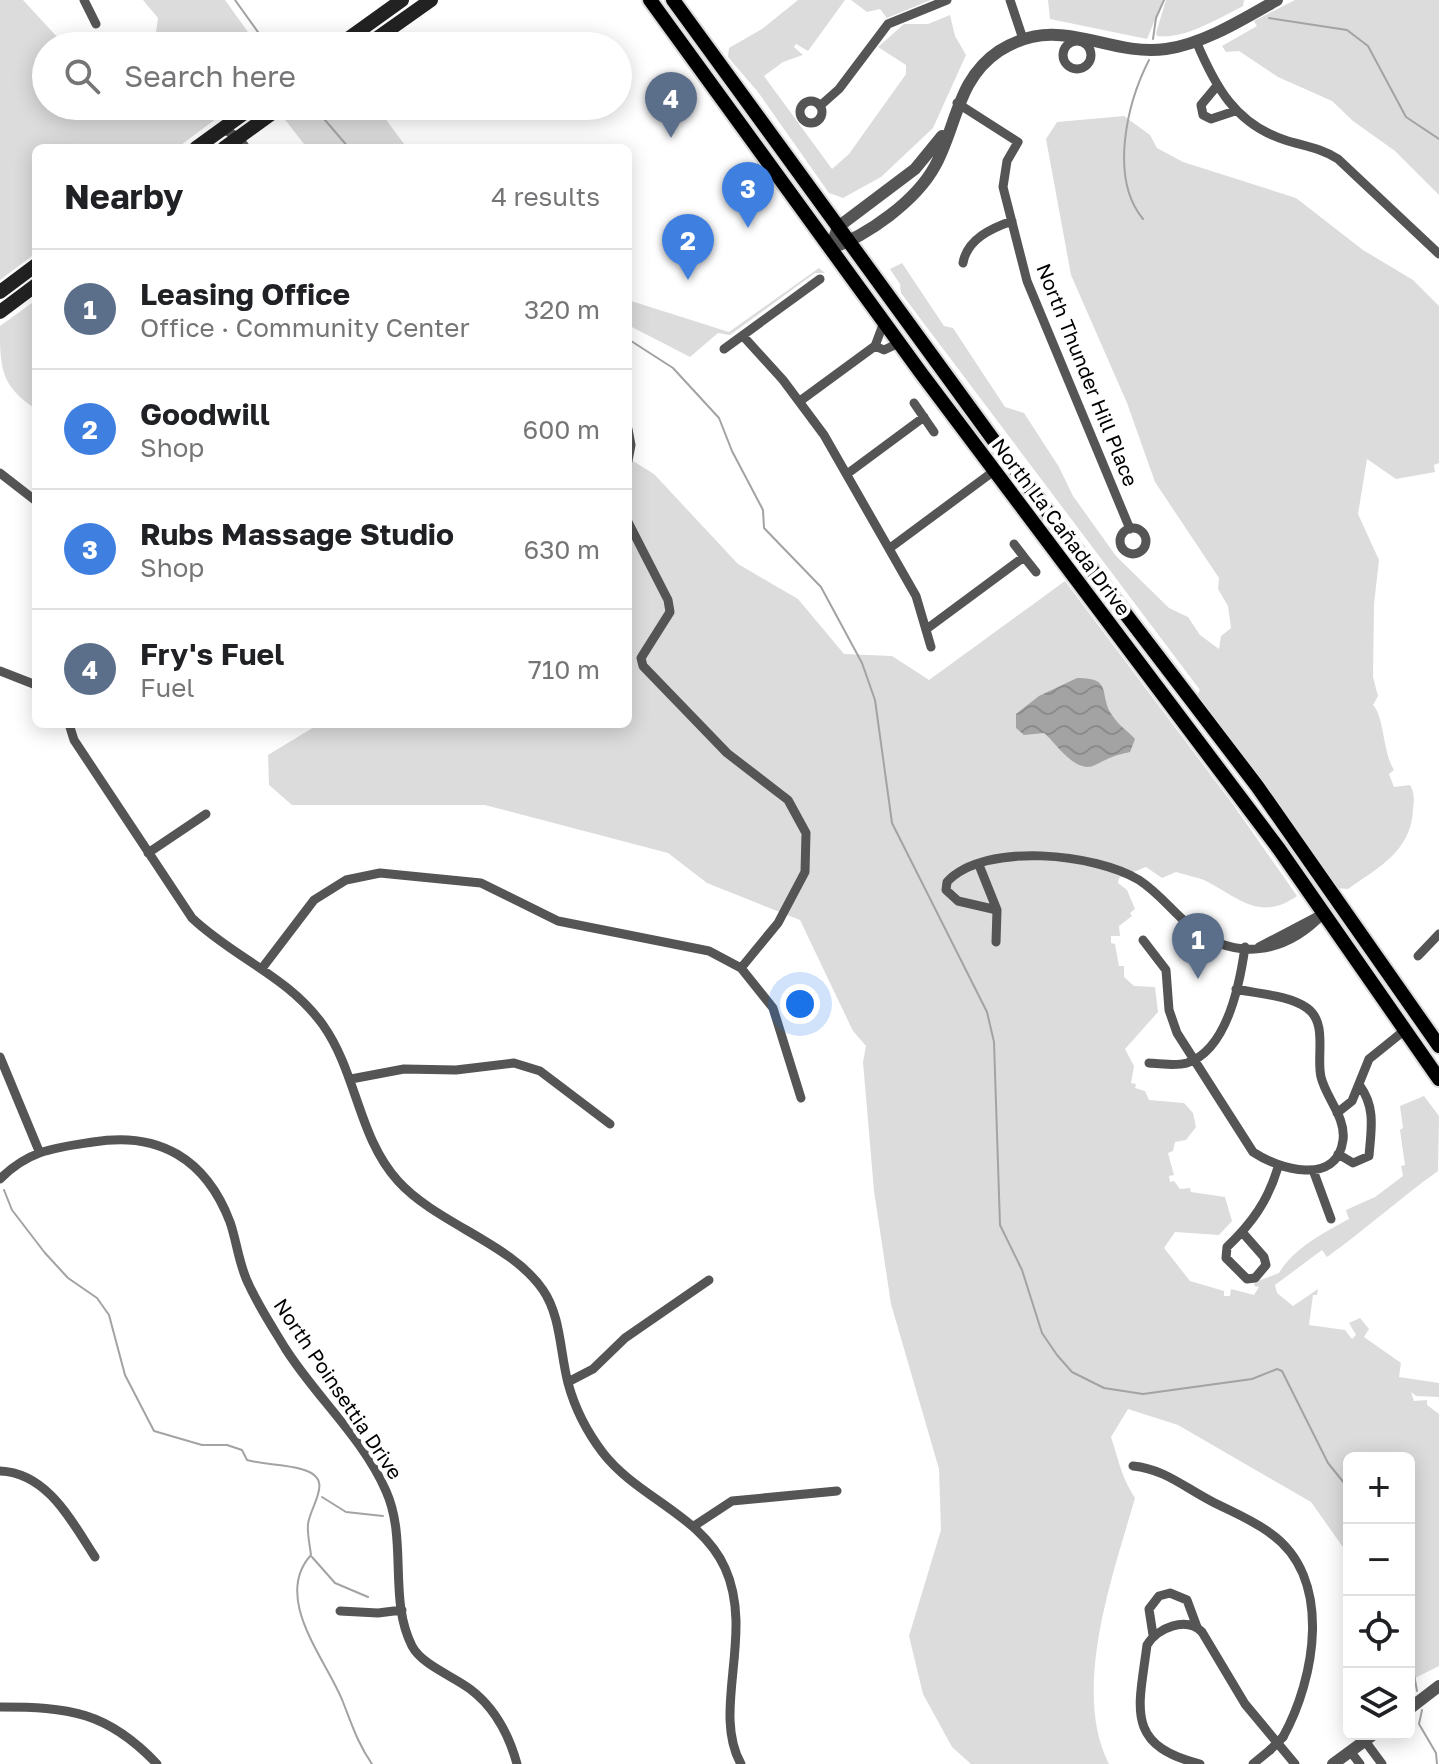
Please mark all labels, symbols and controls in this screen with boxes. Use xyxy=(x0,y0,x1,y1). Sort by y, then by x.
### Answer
search box xyxy=(32,32,632,120)
icon: search xyxy=(60,54,104,98)
text: Search here xyxy=(124,58,296,94)
pin: 4 xyxy=(645,72,697,138)
pin: 3 xyxy=(722,162,774,228)
text: Nearby xyxy=(64,176,184,216)
text: 4 results xyxy=(491,181,600,212)
pin: 2 xyxy=(662,214,714,280)
street label: North Thunder Hill Place xyxy=(1032,260,1144,490)
text: Leasing Office xyxy=(140,276,350,312)
text: 1 xyxy=(83,294,97,325)
text: 320 m xyxy=(524,294,600,325)
text: Office · Community Center xyxy=(140,312,470,343)
text: Goodwill xyxy=(140,396,270,432)
text: 2 xyxy=(82,414,98,445)
text: 600 m xyxy=(523,414,600,445)
text: Shop xyxy=(140,432,204,463)
street label: North La Cañada Drive xyxy=(987,433,1136,620)
text: Rubs Massage Studio xyxy=(140,516,454,552)
text: 3 xyxy=(82,534,98,565)
text: 630 m xyxy=(523,534,600,565)
text: Shop xyxy=(140,552,204,583)
text: Fry's Fuel xyxy=(140,636,284,672)
text: 4 xyxy=(82,654,98,685)
text: 710 m xyxy=(528,654,600,685)
text: Fuel xyxy=(140,672,195,703)
pin: 1 xyxy=(1172,913,1224,979)
your location xyxy=(780,984,820,1024)
street label: North Poinsettia Drive xyxy=(269,1294,408,1483)
map controls xyxy=(1343,1452,1415,1740)
button: + xyxy=(1343,1452,1415,1524)
button: − xyxy=(1343,1524,1415,1596)
button: locate xyxy=(1343,1596,1415,1668)
button: layers xyxy=(1343,1668,1415,1740)

